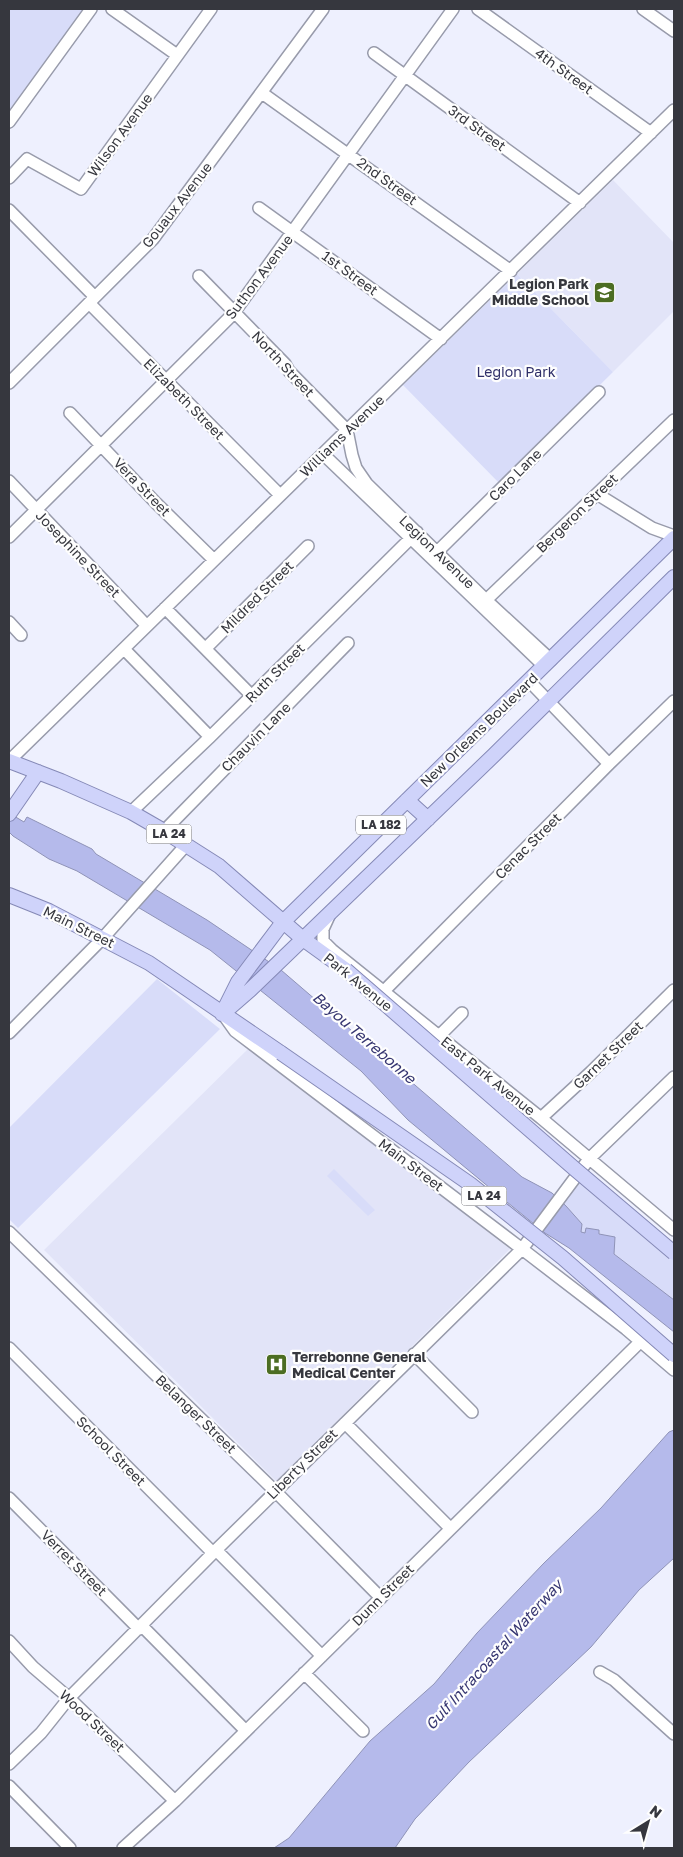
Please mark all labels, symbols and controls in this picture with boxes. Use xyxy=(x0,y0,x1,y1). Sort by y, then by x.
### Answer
street label: 4th Street xyxy=(532,44,597,97)
street label: Wilson Avenue xyxy=(84,90,156,180)
street label: 3rd Street xyxy=(445,101,509,154)
street label: 2nd Street xyxy=(354,153,421,208)
street label: Gouaux Avenue xyxy=(138,159,215,251)
street label: Suthon Avenue xyxy=(221,231,296,322)
street label: 1st Street xyxy=(319,247,381,299)
place label: Legion Park Middle School xyxy=(492,275,589,308)
school or university icon: Legion Park Middle School xyxy=(593,280,617,304)
street label: North Street xyxy=(249,327,318,400)
street label: Elizabeth Street xyxy=(140,355,228,443)
park label: Legion Park xyxy=(476,363,556,380)
street label: Williams Avenue xyxy=(296,391,387,480)
street label: Caro Lane xyxy=(485,445,544,504)
street label: Vera Street xyxy=(110,454,174,519)
street label: Bergeron Street xyxy=(532,469,621,556)
street label: Josephine Street xyxy=(33,507,124,601)
street label: Legion Avenue xyxy=(396,511,479,592)
street label: Mildred Street xyxy=(217,557,297,637)
street label: Ruth Street xyxy=(241,639,308,706)
street label: New Orleans Boulevard xyxy=(416,669,541,790)
street label: Chauvin Lane xyxy=(217,698,294,775)
street label: Cenac Street xyxy=(491,809,564,882)
road number: LA 182 xyxy=(356,816,406,834)
road number: LA 24 xyxy=(146,824,192,844)
street label: Main Street xyxy=(41,902,118,951)
street label: Park Avenue xyxy=(321,949,396,1014)
water label: Bayou Terrebonne xyxy=(309,988,421,1088)
street label: Garnet Street xyxy=(569,1017,646,1092)
street label: East Park Avenue xyxy=(438,1032,539,1119)
street label: Main Street xyxy=(375,1135,447,1195)
road number: LA 24 xyxy=(462,1186,506,1206)
place label: Terrebonne General Medical Center xyxy=(292,1348,427,1381)
hospital icon: Terrebonne General Medical Center xyxy=(264,1353,288,1377)
street label: Belanger Street xyxy=(152,1371,240,1456)
street label: School Street xyxy=(73,1412,150,1489)
street label: Liberty Street xyxy=(263,1425,340,1502)
street label: Verret Street xyxy=(38,1526,111,1599)
street label: Dunn Street xyxy=(348,1560,417,1629)
water label: Gulf Intracoastal Waterway xyxy=(421,1574,568,1734)
street label: Wood Street xyxy=(56,1686,129,1755)
north arrow xyxy=(623,1797,673,1847)
text: N xyxy=(647,1801,665,1821)

